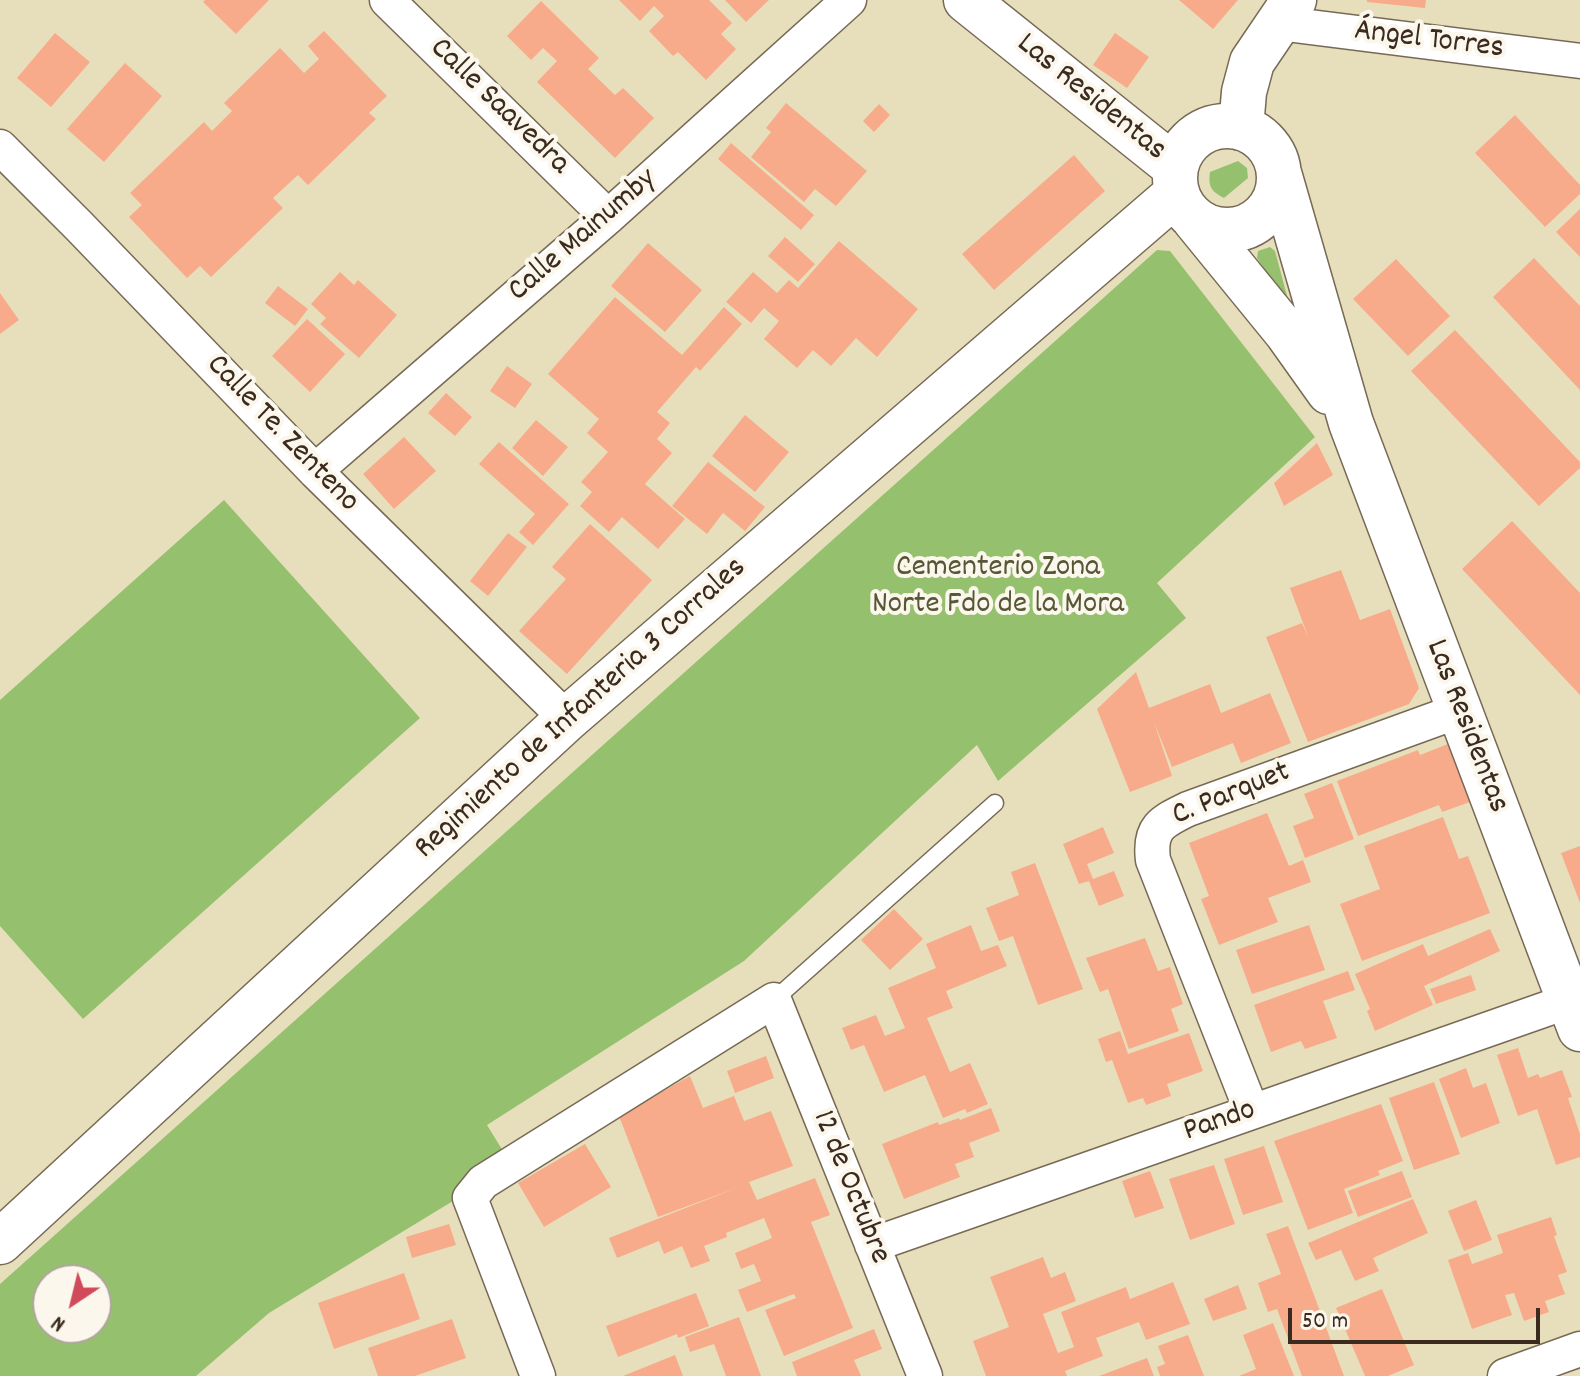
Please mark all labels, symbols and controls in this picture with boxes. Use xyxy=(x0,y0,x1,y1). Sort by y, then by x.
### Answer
street label: Ángel Torres xyxy=(1352,14,1506,70)
street label: Las Residentas xyxy=(1007,27,1173,171)
street label: Calle Saavedra xyxy=(420,31,576,185)
street label: Calle Mainumby xyxy=(502,162,666,312)
street label: Calle Te. Zenteno xyxy=(196,348,366,522)
street label: Regimiento de Infanteria 3 Corrales xyxy=(408,551,756,869)
park label: Cementerio Zona Norte Fdo de la Mora xyxy=(872,551,1124,626)
street label: Las Residentas xyxy=(1414,635,1516,819)
street label: C. Parquet xyxy=(1167,755,1297,837)
street label: Pando xyxy=(1179,1093,1261,1153)
street label: 12 de Octubre xyxy=(801,1106,897,1270)
north arrow xyxy=(32,1264,112,1344)
scale bar xyxy=(1292,1292,1544,1342)
text: 50 m xyxy=(1302,1305,1348,1339)
text: N xyxy=(46,1307,72,1338)

